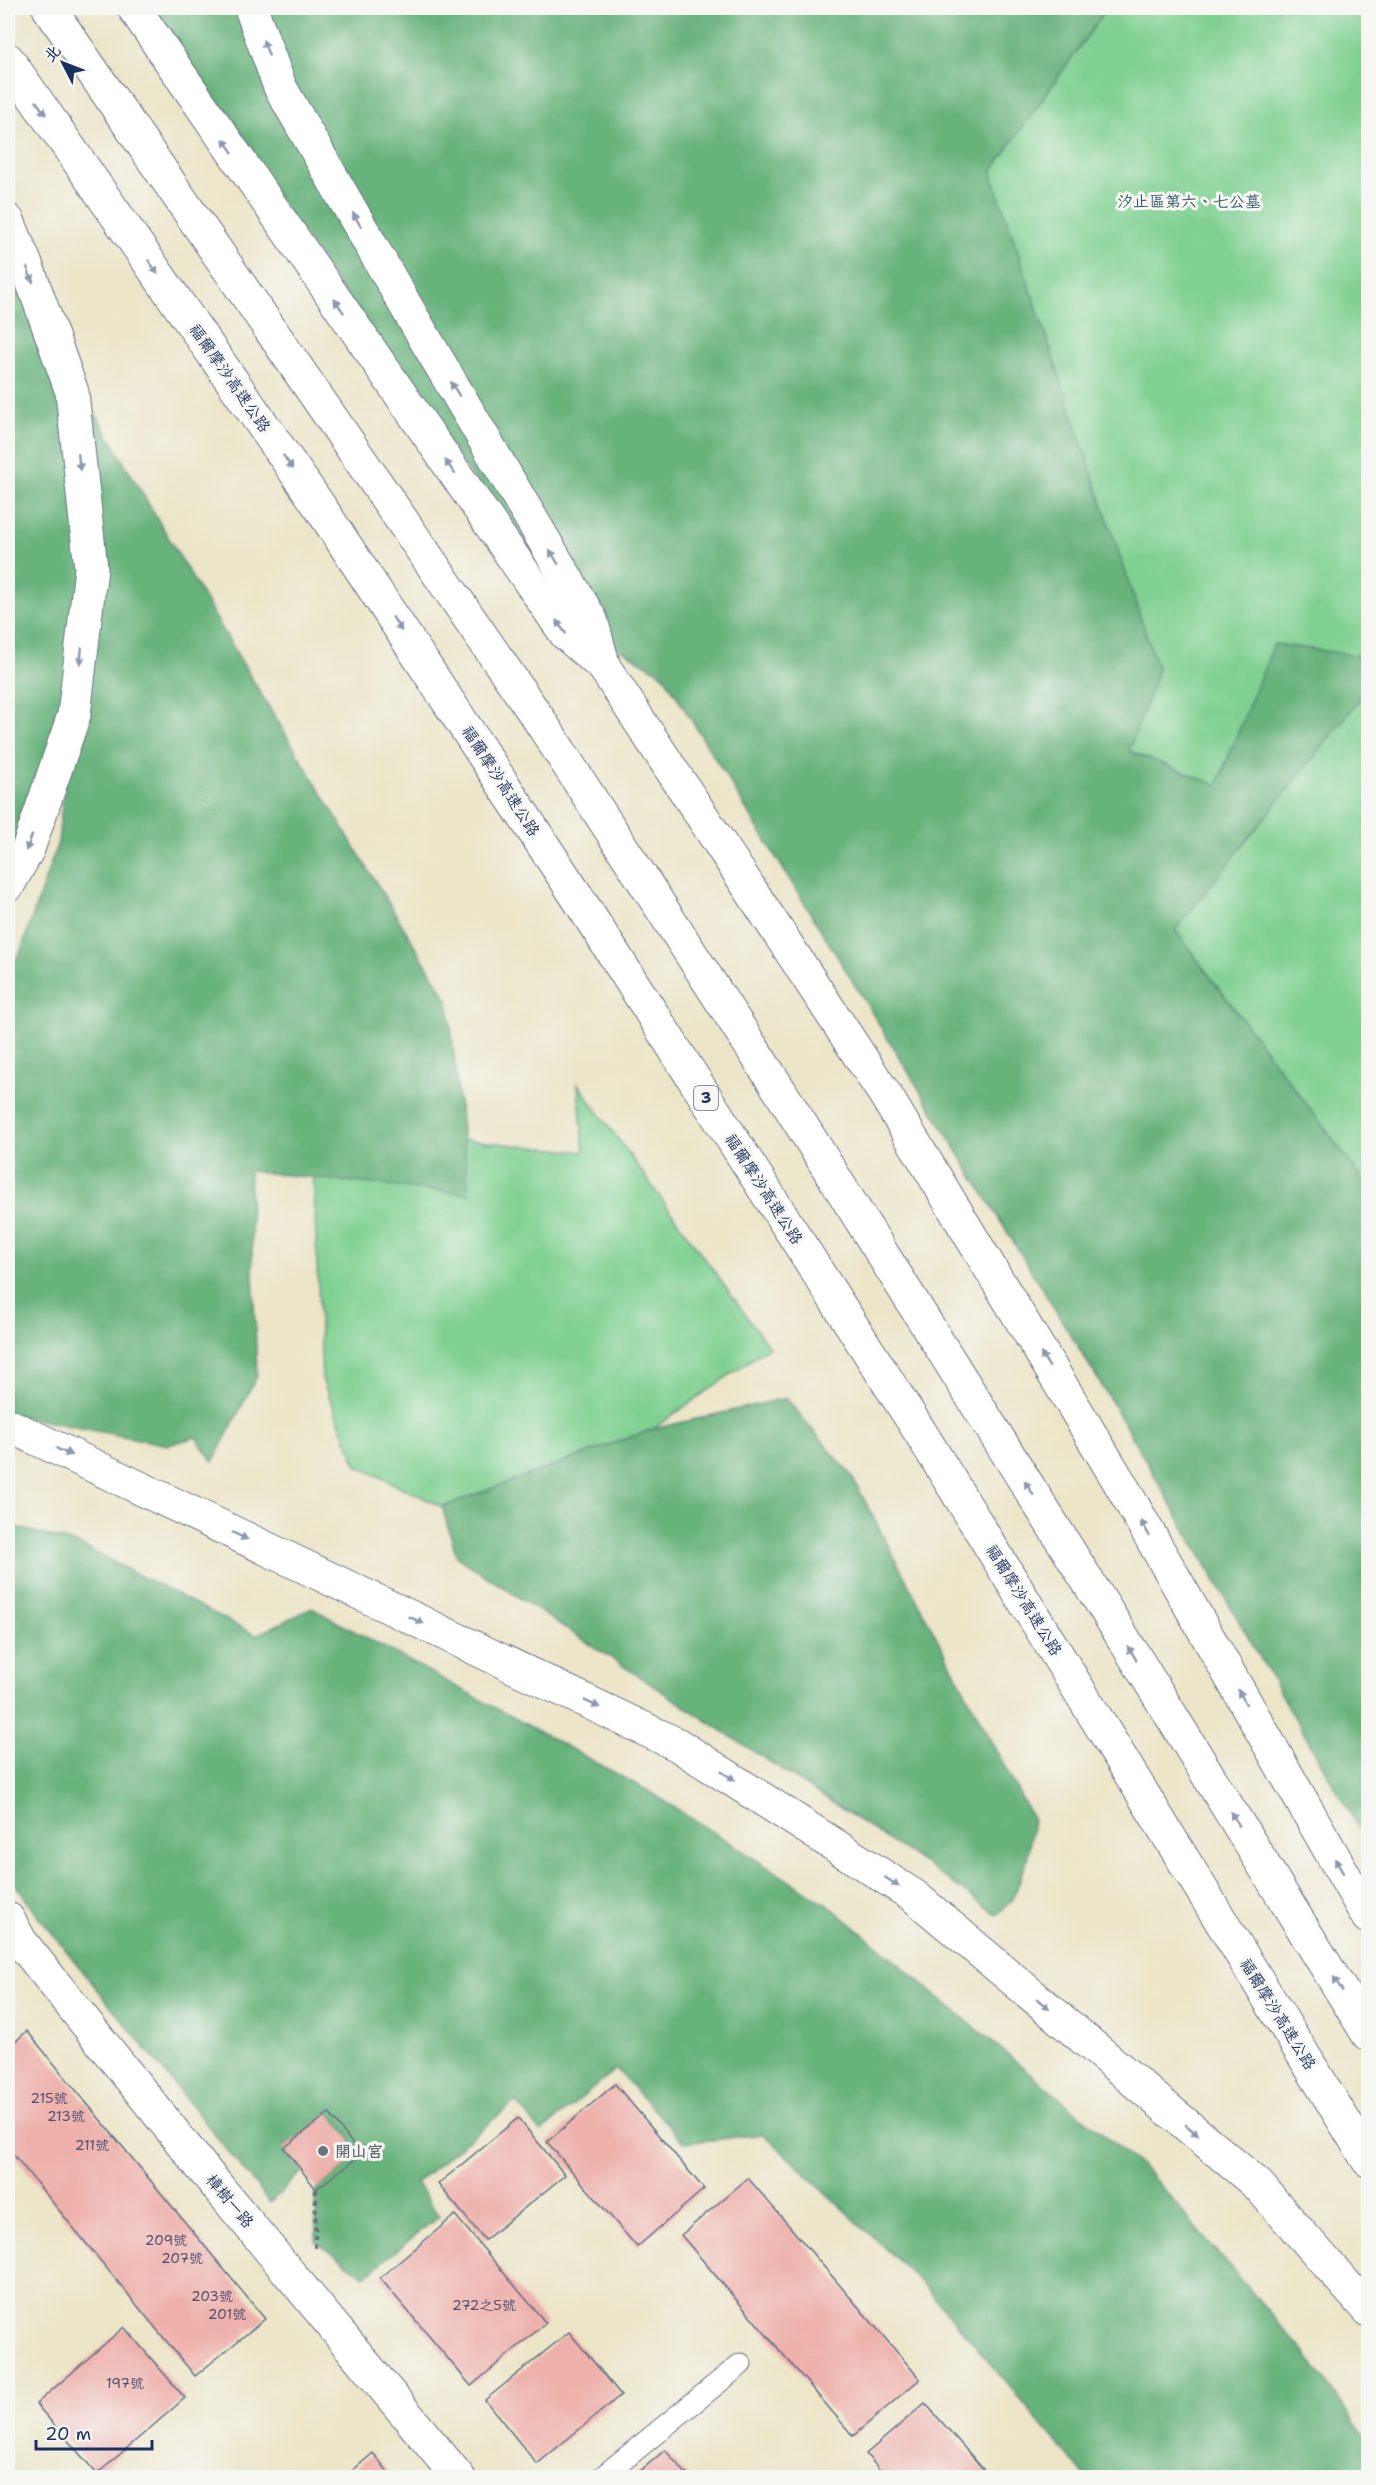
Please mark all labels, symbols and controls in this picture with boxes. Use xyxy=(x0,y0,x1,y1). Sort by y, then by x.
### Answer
north arrow xyxy=(33,33,93,93)
one-way arrow xyxy=(260,39,270,57)
text: 北 xyxy=(39,40,65,66)
one-way arrow xyxy=(35,99,47,115)
one-way arrow xyxy=(223,138,234,154)
park label: 汐止區第六、七公墓 xyxy=(1117,191,1261,212)
one-way arrow xyxy=(351,212,362,228)
one-way arrow xyxy=(147,259,159,275)
one-way arrow xyxy=(25,266,35,284)
one-way arrow xyxy=(333,299,345,315)
street label: 福爾摩沙高速公路 xyxy=(185,320,275,436)
one-way arrow xyxy=(449,381,460,397)
one-way arrow xyxy=(74,453,84,472)
one-way arrow xyxy=(282,453,294,469)
one-way arrow xyxy=(444,459,456,475)
one-way arrow xyxy=(548,549,559,565)
one-way arrow xyxy=(391,615,403,631)
one-way arrow xyxy=(555,619,567,635)
one-way arrow xyxy=(76,647,86,666)
street label: 福爾摩沙高速公路 xyxy=(457,722,545,840)
one-way arrow xyxy=(24,835,34,853)
road number: 3 xyxy=(694,1086,718,1110)
street label: 福爾摩沙高速公路 xyxy=(720,1130,808,1248)
one-way arrow xyxy=(1040,1351,1050,1368)
one-way arrow xyxy=(56,1447,73,1456)
one-way arrow xyxy=(1023,1480,1035,1496)
one-way arrow xyxy=(1140,1519,1150,1536)
one-way arrow xyxy=(232,1531,249,1540)
street label: 福爾摩沙高速公路 xyxy=(981,1540,1067,1660)
one-way arrow xyxy=(408,1615,425,1624)
one-way arrow xyxy=(1127,1645,1138,1661)
one-way arrow xyxy=(1237,1689,1248,1705)
one-way arrow xyxy=(584,1699,601,1708)
one-way arrow xyxy=(719,1771,736,1782)
one-way arrow xyxy=(1230,1811,1241,1827)
one-way arrow xyxy=(1334,1858,1345,1874)
one-way arrow xyxy=(884,1876,900,1887)
street label: 福爾摩沙高速公路 xyxy=(1235,1954,1321,2074)
one-way arrow xyxy=(1332,1976,1343,1992)
one-way arrow xyxy=(1035,1998,1051,2011)
house number: 215號 xyxy=(30,2089,68,2107)
house number: 213號 xyxy=(47,2107,85,2125)
one-way arrow xyxy=(1184,2123,1199,2136)
house number: 211號 xyxy=(75,2136,109,2154)
place label: 開山宮 xyxy=(335,2141,383,2162)
marker: 開山宮 xyxy=(316,2144,330,2158)
street label: 樟樹一路 xyxy=(201,2170,259,2232)
house number: 209號 xyxy=(145,2231,187,2249)
house number: 207號 xyxy=(161,2249,203,2267)
house number: 203號 xyxy=(191,2287,233,2305)
house number: 272之5號 xyxy=(452,2296,516,2314)
house number: 201號 xyxy=(208,2305,246,2323)
house number: 197號 xyxy=(106,2374,144,2392)
scale bar xyxy=(36,2413,152,2451)
text: 20 m xyxy=(45,2422,91,2446)

